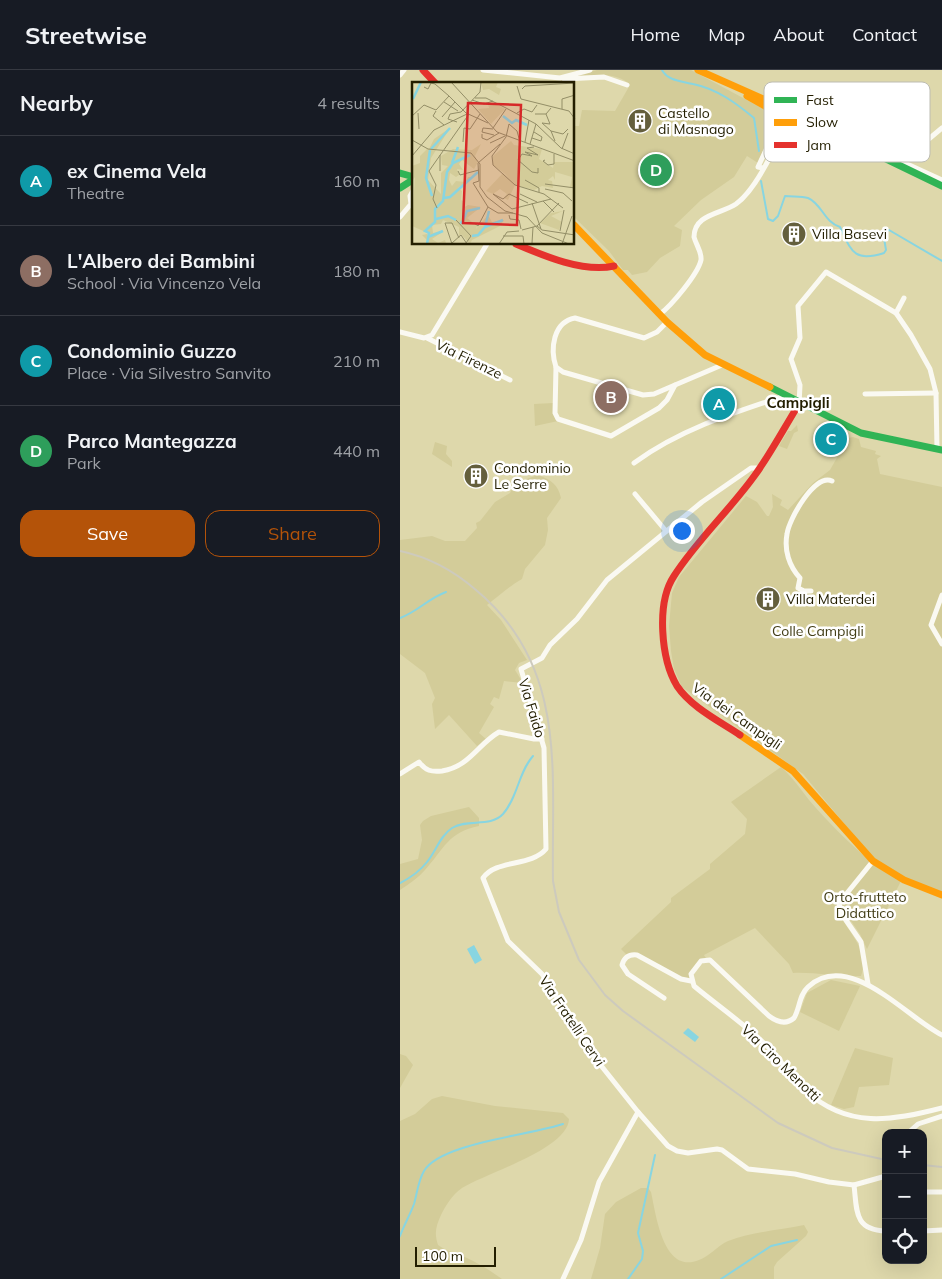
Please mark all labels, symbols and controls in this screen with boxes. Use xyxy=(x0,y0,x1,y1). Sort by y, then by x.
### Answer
text: Streetwise xyxy=(25,20,147,50)
text: Home xyxy=(630,23,680,46)
text: Map xyxy=(708,23,745,46)
text: About xyxy=(773,23,824,46)
text: Contact xyxy=(852,23,917,46)
inset map xyxy=(412,82,575,245)
legend xyxy=(764,82,930,162)
text: Nearby xyxy=(20,90,93,116)
text: Fast xyxy=(806,91,834,109)
text: 4 results xyxy=(317,93,380,113)
place label: Castello di Masnago xyxy=(658,104,734,138)
building icon: Castello di Masnago xyxy=(627,108,653,134)
text: Slow xyxy=(806,113,838,131)
text: Jam xyxy=(806,136,831,154)
pin: D xyxy=(640,151,672,189)
text: ex Cinema Vela xyxy=(67,159,207,183)
text: A xyxy=(30,171,42,191)
text: 160 m xyxy=(333,171,380,191)
text: Theatre xyxy=(67,183,124,203)
building icon: Villa Basevi xyxy=(781,221,807,247)
place label: Villa Basevi xyxy=(812,225,887,243)
text: L'Albero dei Bambini xyxy=(67,249,255,273)
text: B xyxy=(30,261,42,281)
text: 180 m xyxy=(333,261,380,281)
text: School · Via Vincenzo Vela xyxy=(67,273,261,293)
street label: Via Firenze xyxy=(433,335,505,383)
text: Condominio Guzzo xyxy=(67,339,236,363)
text: C xyxy=(31,351,41,371)
text: 210 m xyxy=(333,351,380,371)
text: Place · Via Silvestro Sanvito xyxy=(67,363,271,383)
pin: B xyxy=(595,378,627,416)
pin: A xyxy=(703,385,735,423)
district label: Campigli xyxy=(766,393,830,412)
pin: C xyxy=(815,420,847,458)
text: Parco Mantegazza xyxy=(67,429,237,453)
text: D xyxy=(30,441,42,461)
text: 440 m xyxy=(333,441,380,461)
text: Park xyxy=(67,453,101,473)
place label: Condominio Le Serre xyxy=(494,459,571,493)
building icon: Condominio Le Serre xyxy=(463,463,489,489)
button: Save xyxy=(20,510,195,557)
button: Share xyxy=(205,510,380,557)
your location xyxy=(669,518,695,544)
building icon: Villa Materdei xyxy=(755,586,781,612)
place label: Villa Materdei xyxy=(786,590,875,608)
park label: Colle Campigli xyxy=(772,622,864,640)
street label: Via Faido xyxy=(514,676,550,740)
street label: Via dei Campigli xyxy=(689,679,785,753)
park label: Orto-frutteto Didattico xyxy=(823,888,907,922)
street label: Via Fratelli Cervi xyxy=(535,972,609,1070)
street label: Via Ciro Menotti xyxy=(738,1021,824,1105)
map controls xyxy=(882,1129,927,1264)
button: + xyxy=(882,1129,927,1174)
button: − xyxy=(882,1174,927,1219)
button: locate xyxy=(882,1219,927,1264)
scale bar xyxy=(415,1244,496,1267)
text: 100 m xyxy=(422,1247,463,1265)

